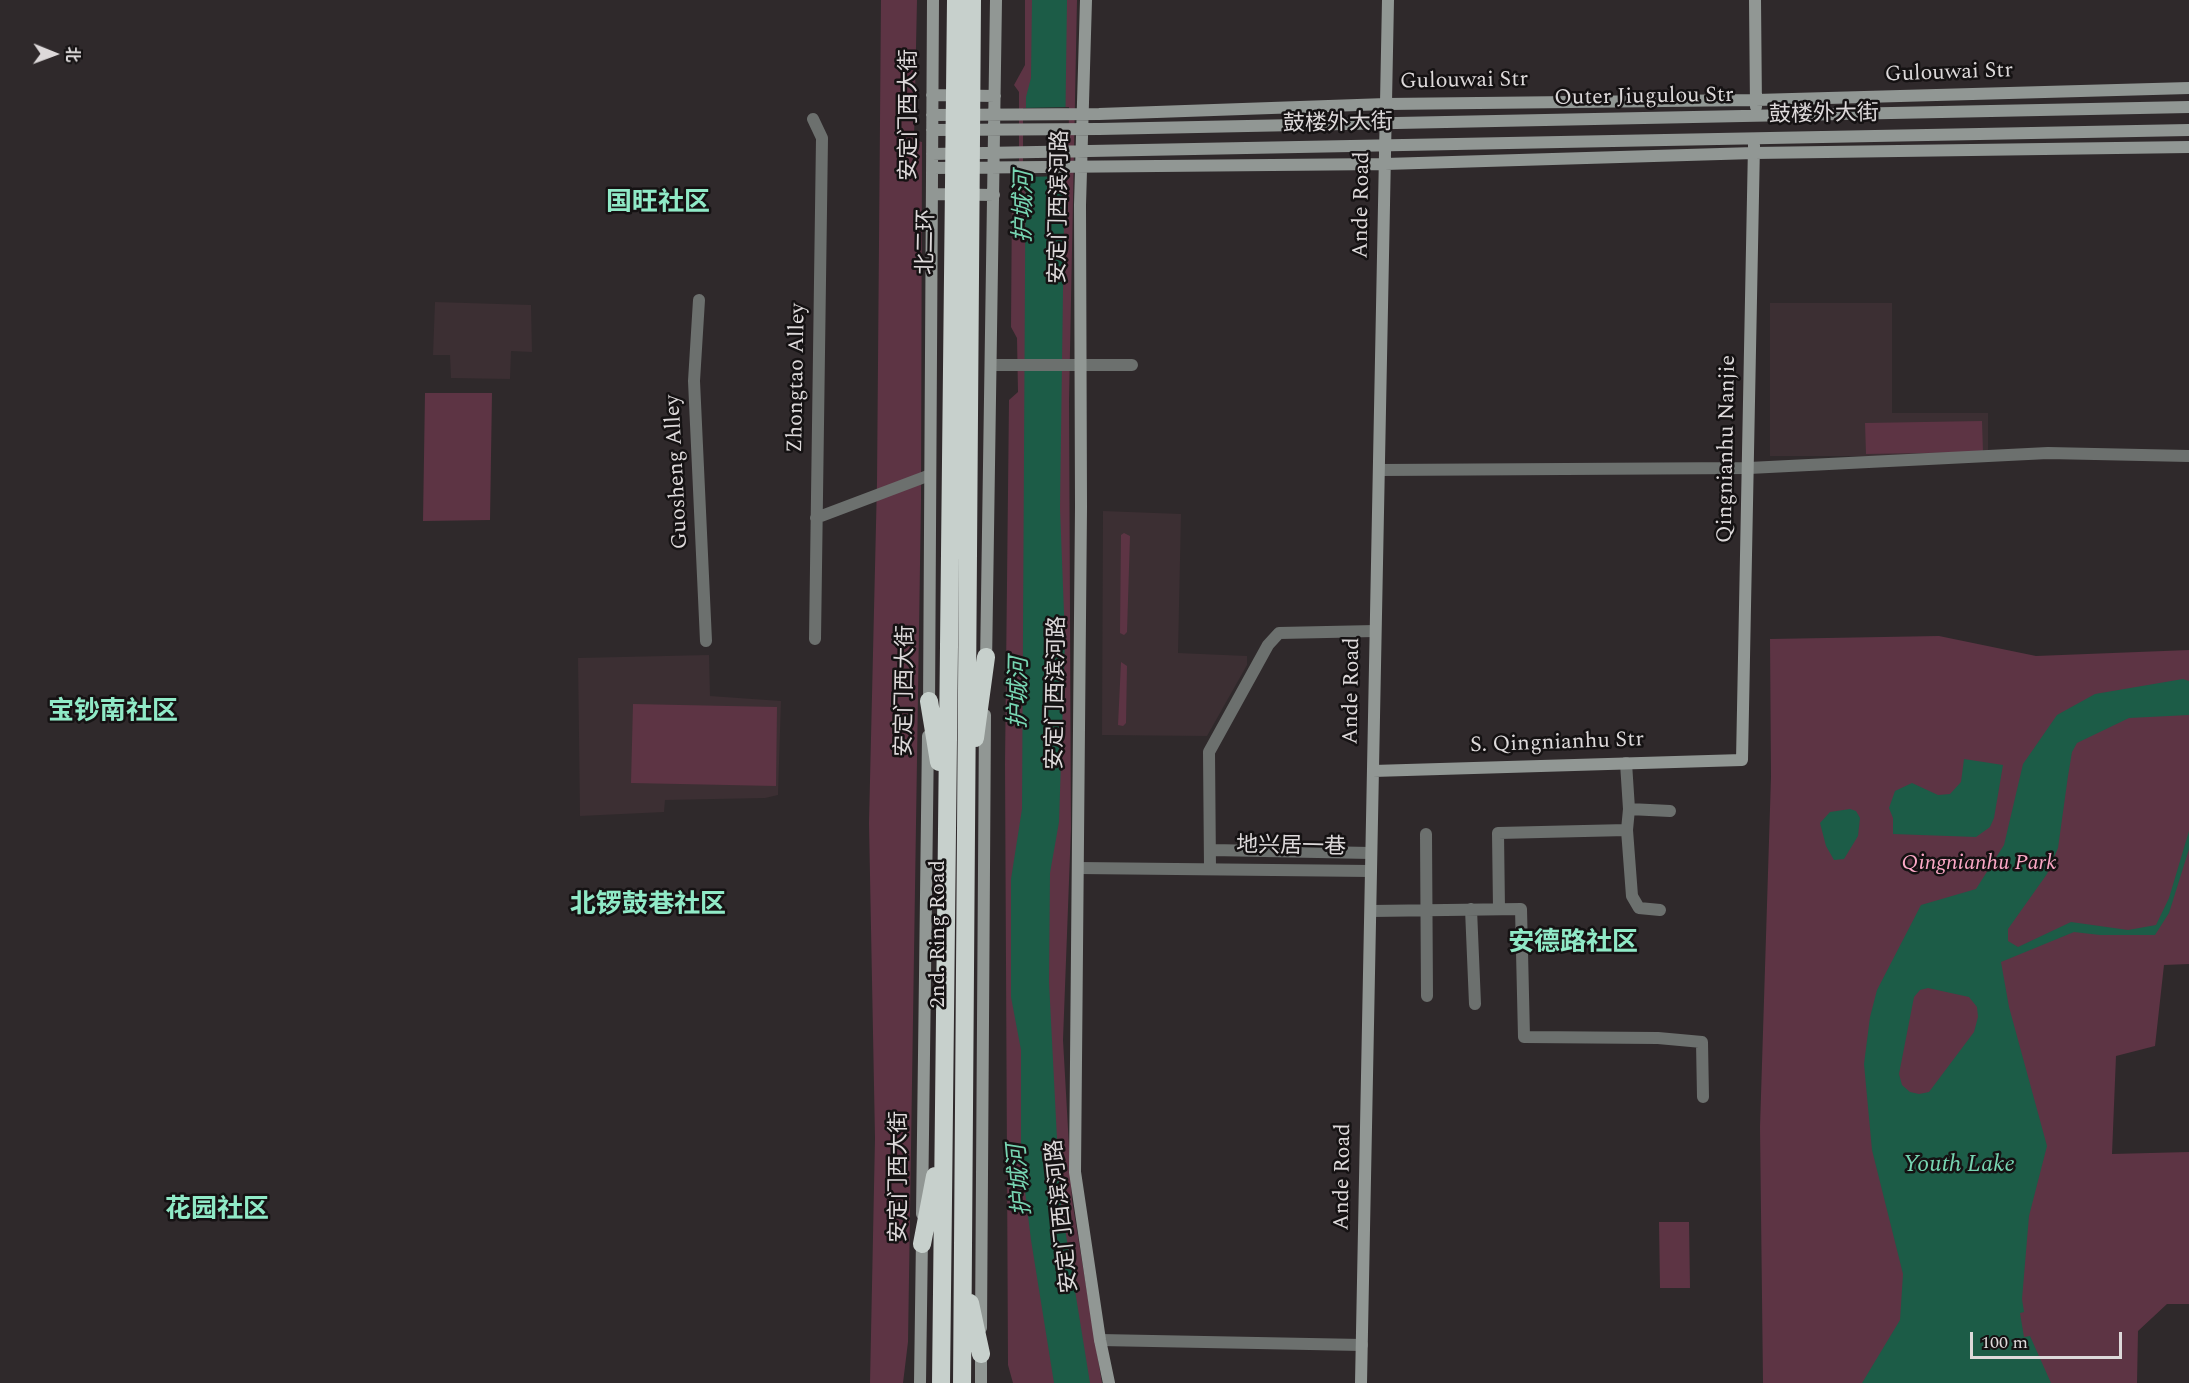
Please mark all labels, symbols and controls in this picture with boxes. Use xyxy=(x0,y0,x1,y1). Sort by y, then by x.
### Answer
north arrow xyxy=(24,24,84,84)
text: 北 xyxy=(60,46,84,63)
street label: 安定门西大街 xyxy=(898,49,924,181)
street label: Gulouwai Str xyxy=(1884,59,2014,89)
street label: Gulouwai Str xyxy=(1400,68,1528,96)
street label: Outer Jiugulou Str xyxy=(1554,83,1734,113)
street label: 鼓楼外大街 xyxy=(1769,102,1879,130)
street label: 鼓楼外大街 xyxy=(1283,111,1393,139)
street label: 安定门西滨河路 xyxy=(1046,130,1076,284)
street label: Ande Road xyxy=(1349,151,1377,259)
water label: 护城河 xyxy=(1011,171,1041,243)
district label: 国旺社区 xyxy=(606,189,710,221)
street label: 北二环 xyxy=(914,209,942,275)
street label: Zhongtao Alley xyxy=(783,303,813,453)
street label: Qingnianhu Nanjie xyxy=(1713,355,1743,543)
street label: Guosheng Alley xyxy=(661,394,695,550)
street label: 安定门西滨河路 xyxy=(1043,616,1073,770)
street label: 安定门西大街 xyxy=(893,625,921,757)
street label: Ande Road xyxy=(1339,637,1367,745)
water label: 护城河 xyxy=(1006,657,1036,729)
district label: 宝钞南社区 xyxy=(48,698,178,730)
street label: S. Qingnianhu Str xyxy=(1470,728,1644,760)
street label: 地兴居一巷 xyxy=(1236,834,1346,862)
park label: Qingnianhu Park xyxy=(1902,852,2056,878)
street label: 2nd. Ring Road xyxy=(927,860,953,1008)
district label: 北锣鼓巷社区 xyxy=(570,891,726,923)
district label: 安德路社区 xyxy=(1508,929,1638,961)
street label: 安定门西大街 xyxy=(888,1111,914,1243)
street label: Ande Road xyxy=(1330,1123,1358,1231)
street label: 安定门西滨河路 xyxy=(1043,1138,1085,1294)
water label: 护城河 xyxy=(1005,1143,1039,1217)
water label: Youth Lake xyxy=(1903,1152,2015,1180)
district label: 花园社区 xyxy=(165,1196,269,1228)
scale bar xyxy=(1973,1320,2124,1358)
text: 100 m xyxy=(1981,1329,2028,1356)

